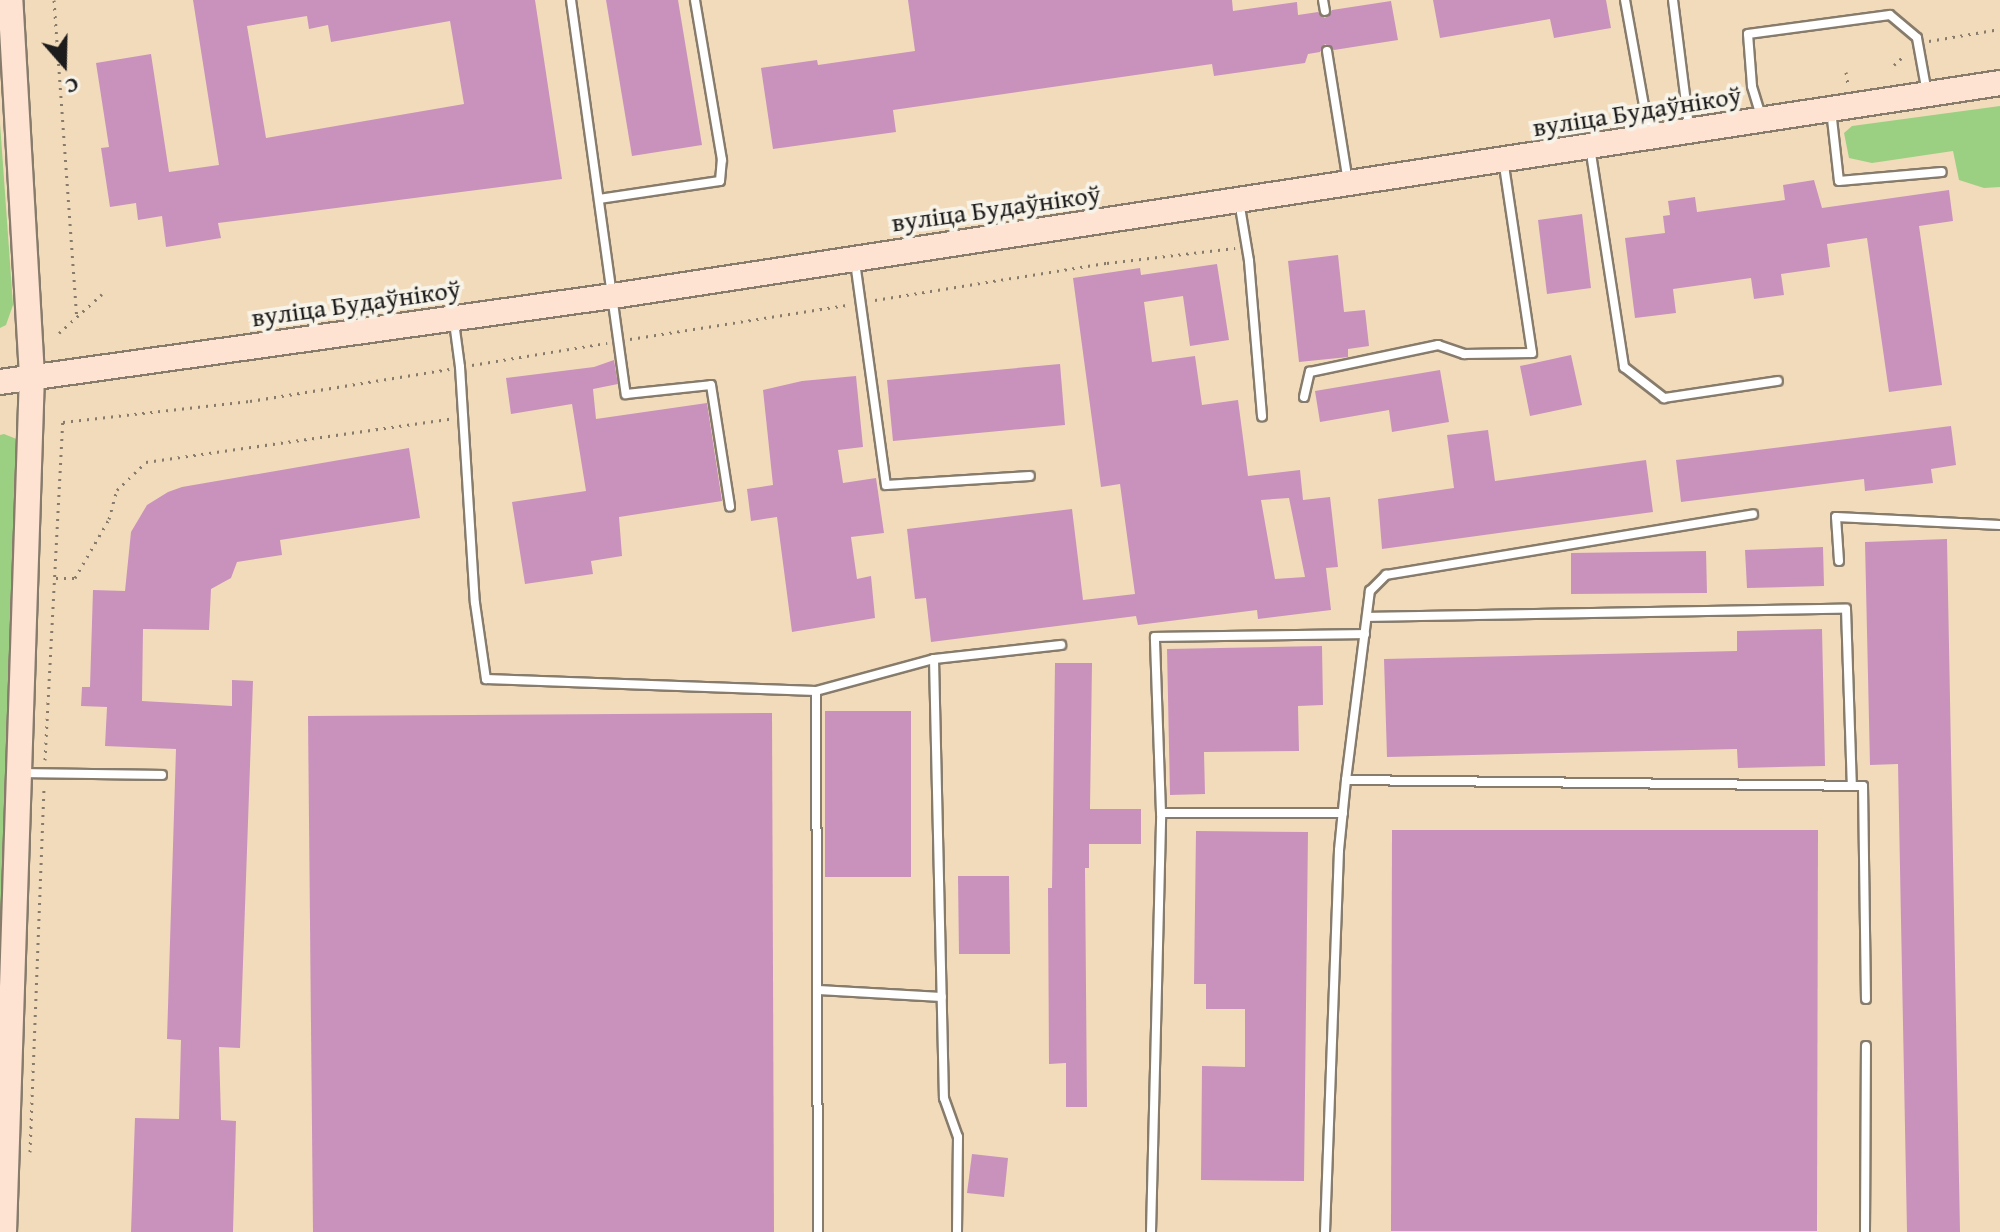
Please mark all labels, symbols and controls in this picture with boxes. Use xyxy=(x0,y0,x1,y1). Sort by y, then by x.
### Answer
north arrow xyxy=(24,24,104,104)
text: С xyxy=(61,69,84,104)
street label: вуліца Будаўнікоў xyxy=(1531,79,1743,143)
street label: вуліца Будаўнікоў xyxy=(890,178,1102,238)
street label: вуліца Будаўнікоў xyxy=(250,273,462,333)

